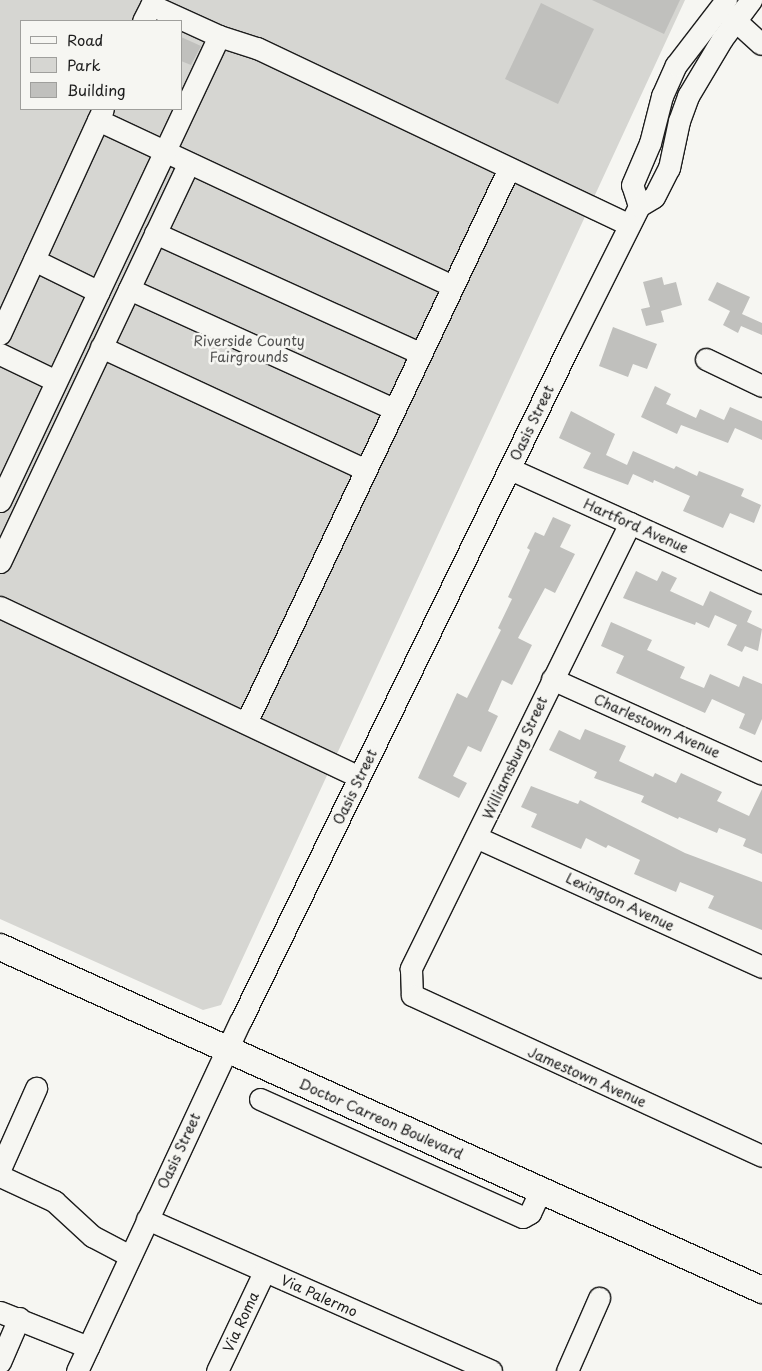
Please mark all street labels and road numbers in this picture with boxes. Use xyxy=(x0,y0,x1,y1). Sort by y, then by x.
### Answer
street label: Oasis Street xyxy=(506,382,558,464)
street label: Hartford Avenue xyxy=(581,495,691,557)
street label: Charlestown Avenue xyxy=(591,691,723,761)
street label: Williamsburg Street xyxy=(479,693,551,823)
street label: Oasis Street xyxy=(329,746,381,828)
street label: Lexington Avenue xyxy=(564,870,676,934)
street label: Jamestown Avenue xyxy=(525,1043,649,1111)
street label: Doctor Carreon Boulevard xyxy=(296,1075,466,1163)
street label: Oasis Street xyxy=(154,1110,204,1192)
street label: Via Palermo xyxy=(278,1272,360,1320)
street label: Via Roma xyxy=(220,1289,262,1355)

